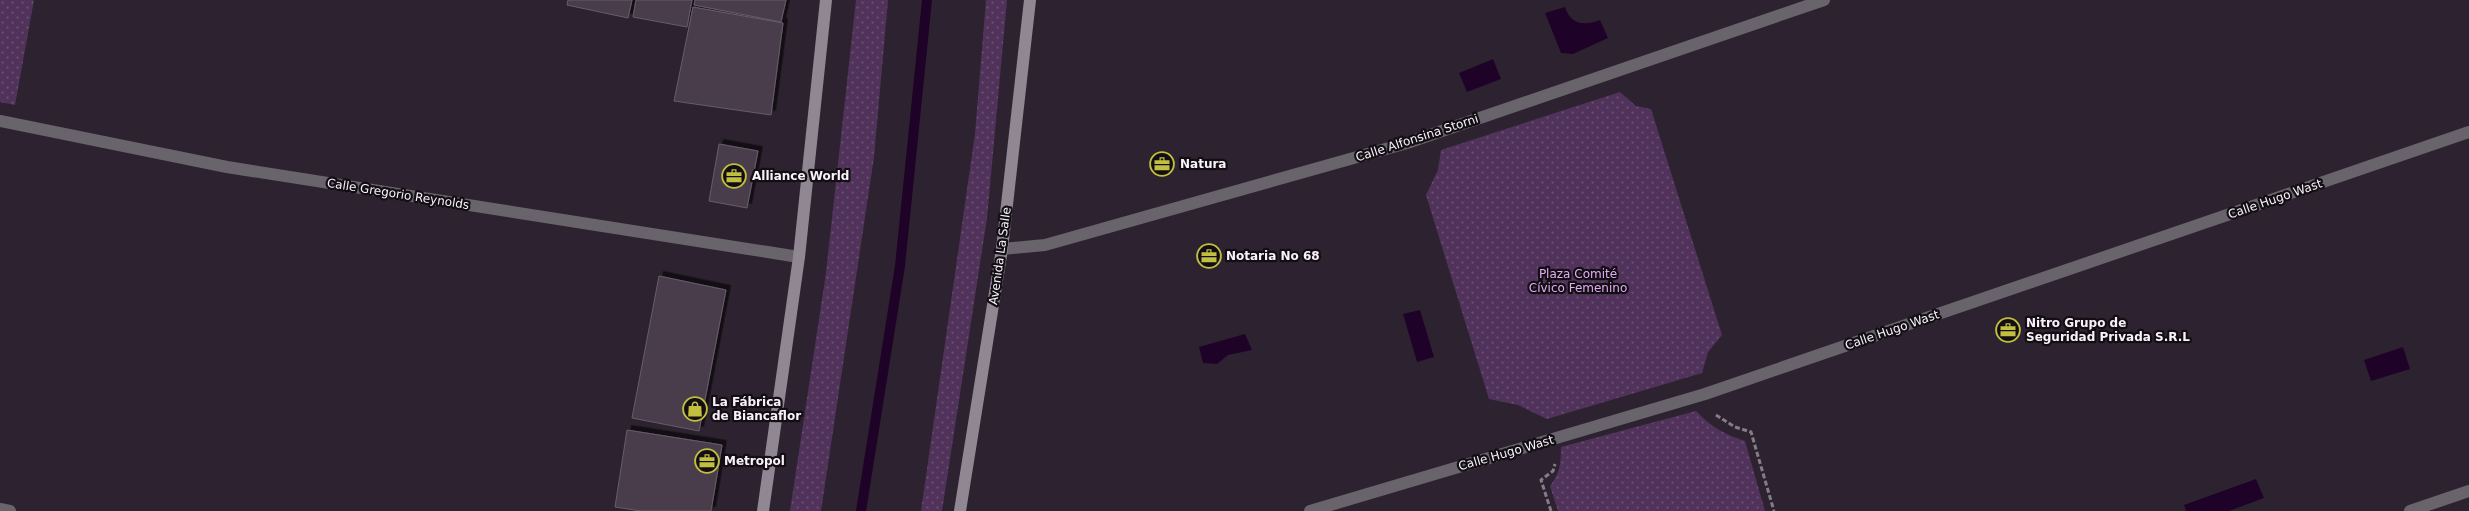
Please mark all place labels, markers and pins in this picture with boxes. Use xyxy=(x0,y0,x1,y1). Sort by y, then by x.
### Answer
office icon: Natura xyxy=(1149,151,1175,177)
place label: Natura xyxy=(1180,157,1226,171)
office icon: Alliance World xyxy=(721,163,747,189)
place label: Alliance World xyxy=(752,169,849,183)
office icon: Notaria No 68 xyxy=(1196,243,1222,269)
place label: Notaria No 68 xyxy=(1226,249,1320,263)
place label: Nitro Grupo de Seguridad Privada S.R.L xyxy=(2026,316,2190,344)
office icon: Nitro Grupo de Seguridad Privada S.R.L xyxy=(1995,317,2021,343)
place label: La Fábrica de Biancaflor xyxy=(712,395,801,423)
shop icon: La Fábrica de Biancaflor xyxy=(682,396,708,422)
office icon: Metropol xyxy=(694,448,720,474)
place label: Metropol xyxy=(724,454,785,468)

